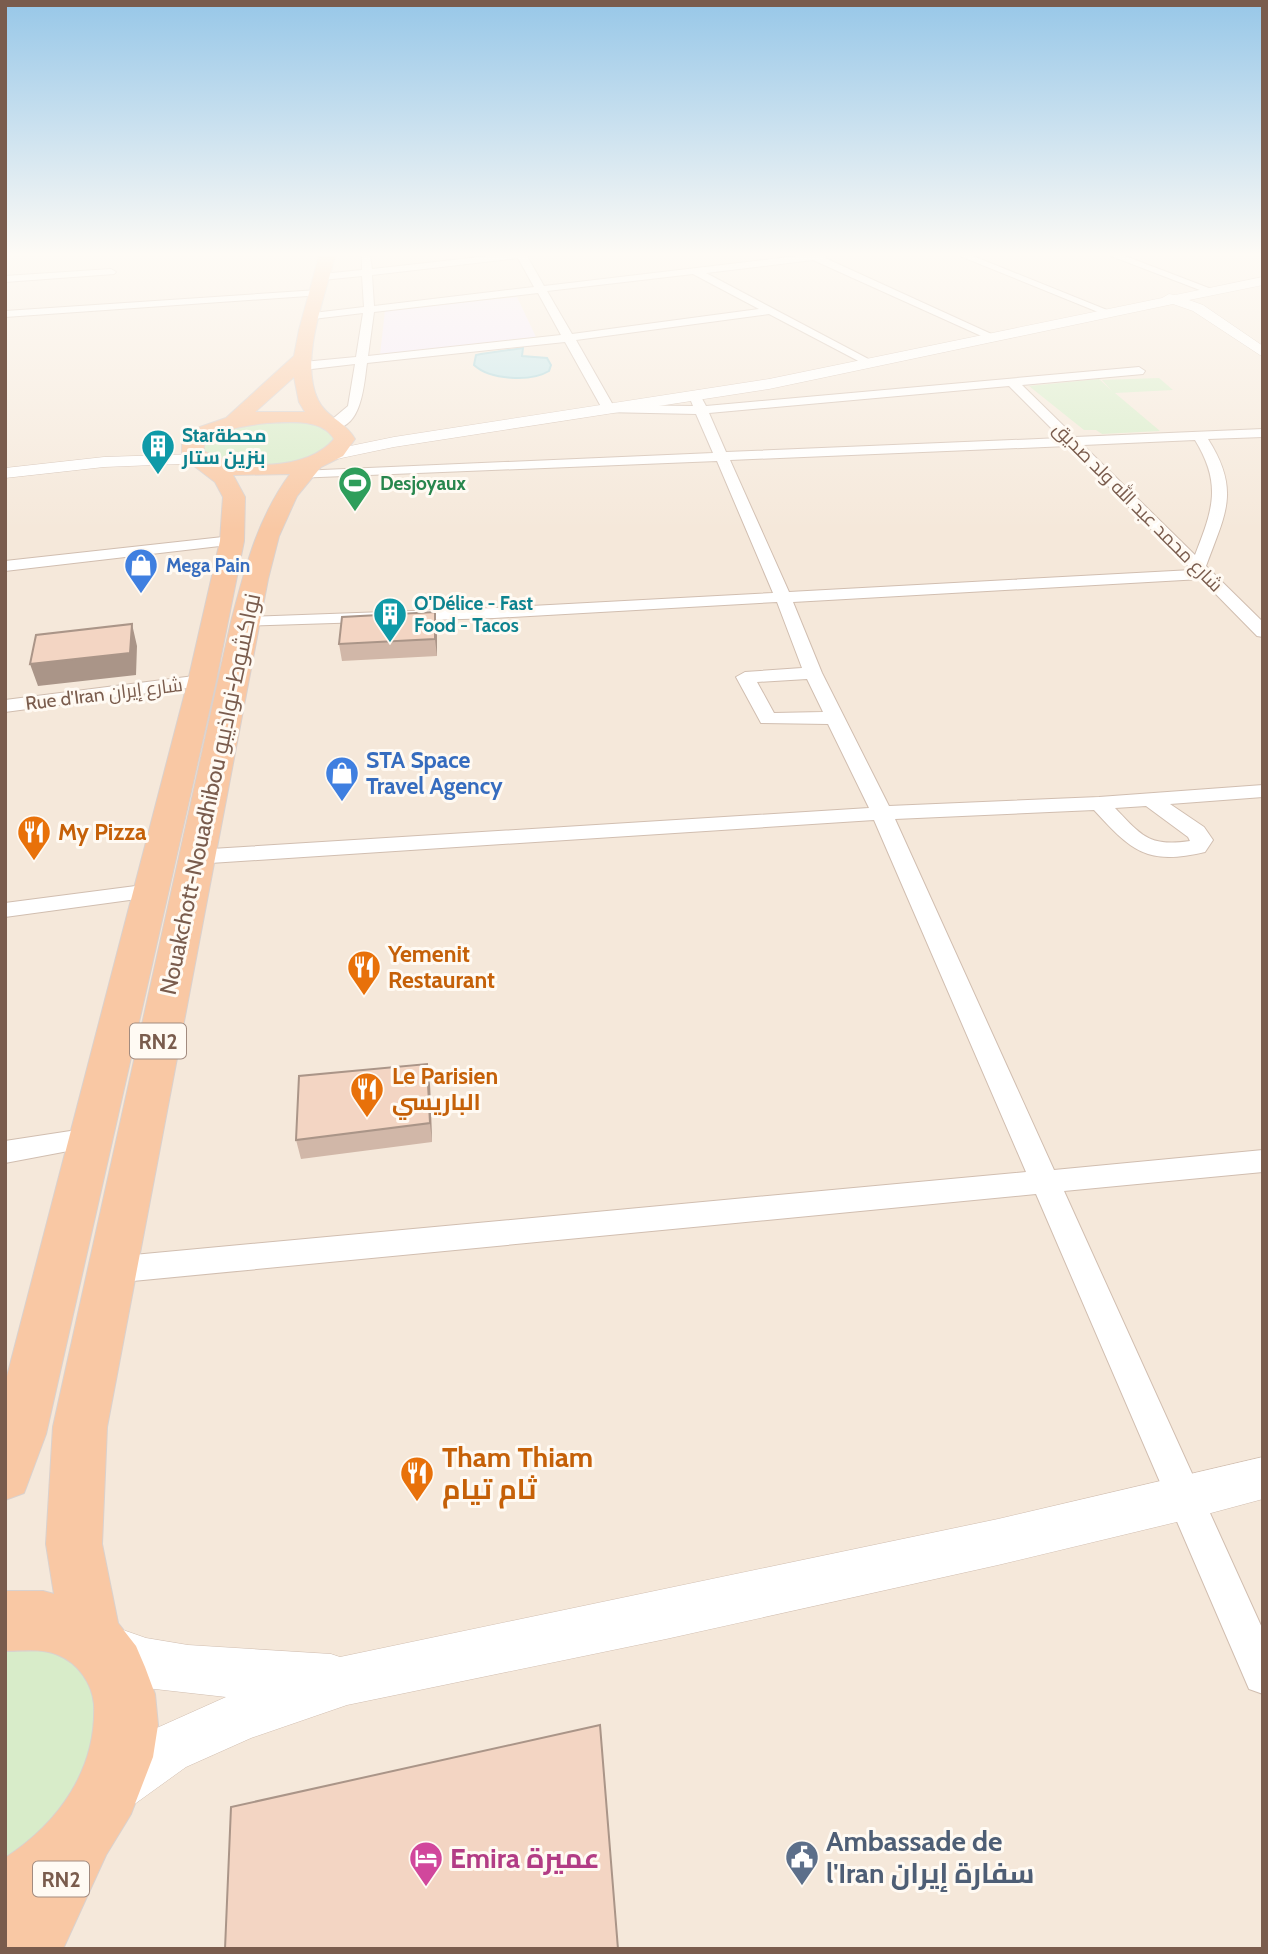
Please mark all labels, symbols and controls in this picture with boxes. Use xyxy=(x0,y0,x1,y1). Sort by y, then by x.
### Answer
street label: شارع محمد عبد الله ولد صديق xyxy=(1047,417,1228,598)
place label: Starمحطة بنزين ستار xyxy=(181,424,266,469)
building icon: Starمحطة بنزين ستار xyxy=(139,427,177,476)
sports icon: Desjoyaux xyxy=(336,464,374,513)
place label: Desjoyaux xyxy=(380,472,467,495)
shop icon: Mega Pain xyxy=(122,546,160,595)
place label: Mega Pain xyxy=(166,554,250,577)
street label: Nouakchott-Nouadhibou نواكشوط-نواذيبو xyxy=(154,591,266,997)
place label: O'Délice - Fast Food - Tacos xyxy=(414,592,533,637)
building icon: O'Délice - Fast Food - Tacos xyxy=(371,595,409,644)
street label: Rue d'Iran شارع إيران xyxy=(24,673,184,717)
place label: STA Space Travel Agency xyxy=(366,746,503,800)
shop icon: STA Space Travel Agency xyxy=(323,754,361,803)
restaurant icon: My Pizza xyxy=(15,813,53,862)
place label: My Pizza xyxy=(58,818,147,846)
place label: Yemenit Restaurant xyxy=(387,940,495,994)
restaurant icon: Yemenit Restaurant xyxy=(345,948,383,997)
road number: RN2 xyxy=(130,1024,186,1058)
place label: Le Parisien الباريسي xyxy=(392,1062,498,1120)
restaurant icon: Le Parisien الباريسي xyxy=(348,1070,386,1119)
place label: Tham Thiam ثام تيام xyxy=(442,1440,593,1509)
restaurant icon: Tham Thiam ثام تيام xyxy=(398,1454,436,1503)
place label: Ambassade de l'Iran سفارة إيران xyxy=(826,1824,1035,1892)
public building icon: Ambassade de l'Iran سفارة إيران xyxy=(783,1838,821,1887)
hotel icon: Emira عميرة xyxy=(407,1839,445,1888)
place label: Emira عميرة xyxy=(450,1841,600,1875)
road number: RN2 xyxy=(33,1862,89,1896)

